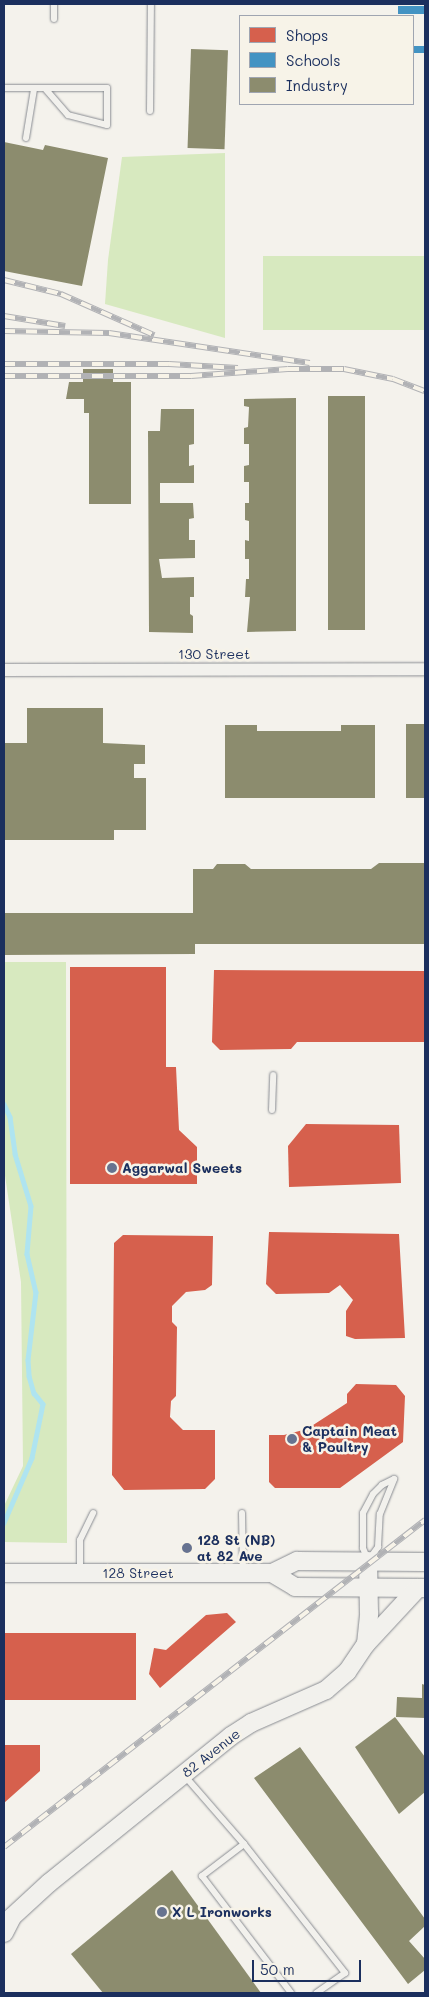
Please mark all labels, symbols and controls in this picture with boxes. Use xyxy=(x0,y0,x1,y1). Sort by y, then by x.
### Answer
legend xyxy=(239,15,414,105)
text: Shops xyxy=(286,25,328,45)
text: Schools xyxy=(286,50,341,70)
text: Industry xyxy=(286,75,348,95)
street label: 130 Street xyxy=(178,646,250,662)
place label: Aggarwal Sweets xyxy=(122,1160,242,1176)
marker: Aggarwal Sweets xyxy=(106,1162,118,1174)
place label: Captain Meat & Poultry xyxy=(302,1423,397,1455)
marker: Captain Meat & Poultry xyxy=(286,1433,298,1445)
place label: 128 St (NB) at 82 Ave xyxy=(197,1532,275,1564)
marker: 128 St (NB) at 82 Ave xyxy=(181,1542,193,1554)
street label: 128 Street xyxy=(102,1565,174,1581)
street label: 82 Avenue xyxy=(179,1725,243,1781)
place label: X L Ironworks xyxy=(172,1904,272,1920)
marker: X L Ironworks xyxy=(156,1906,168,1918)
scale bar xyxy=(254,1950,363,1982)
text: 50 m xyxy=(260,1959,295,1979)

